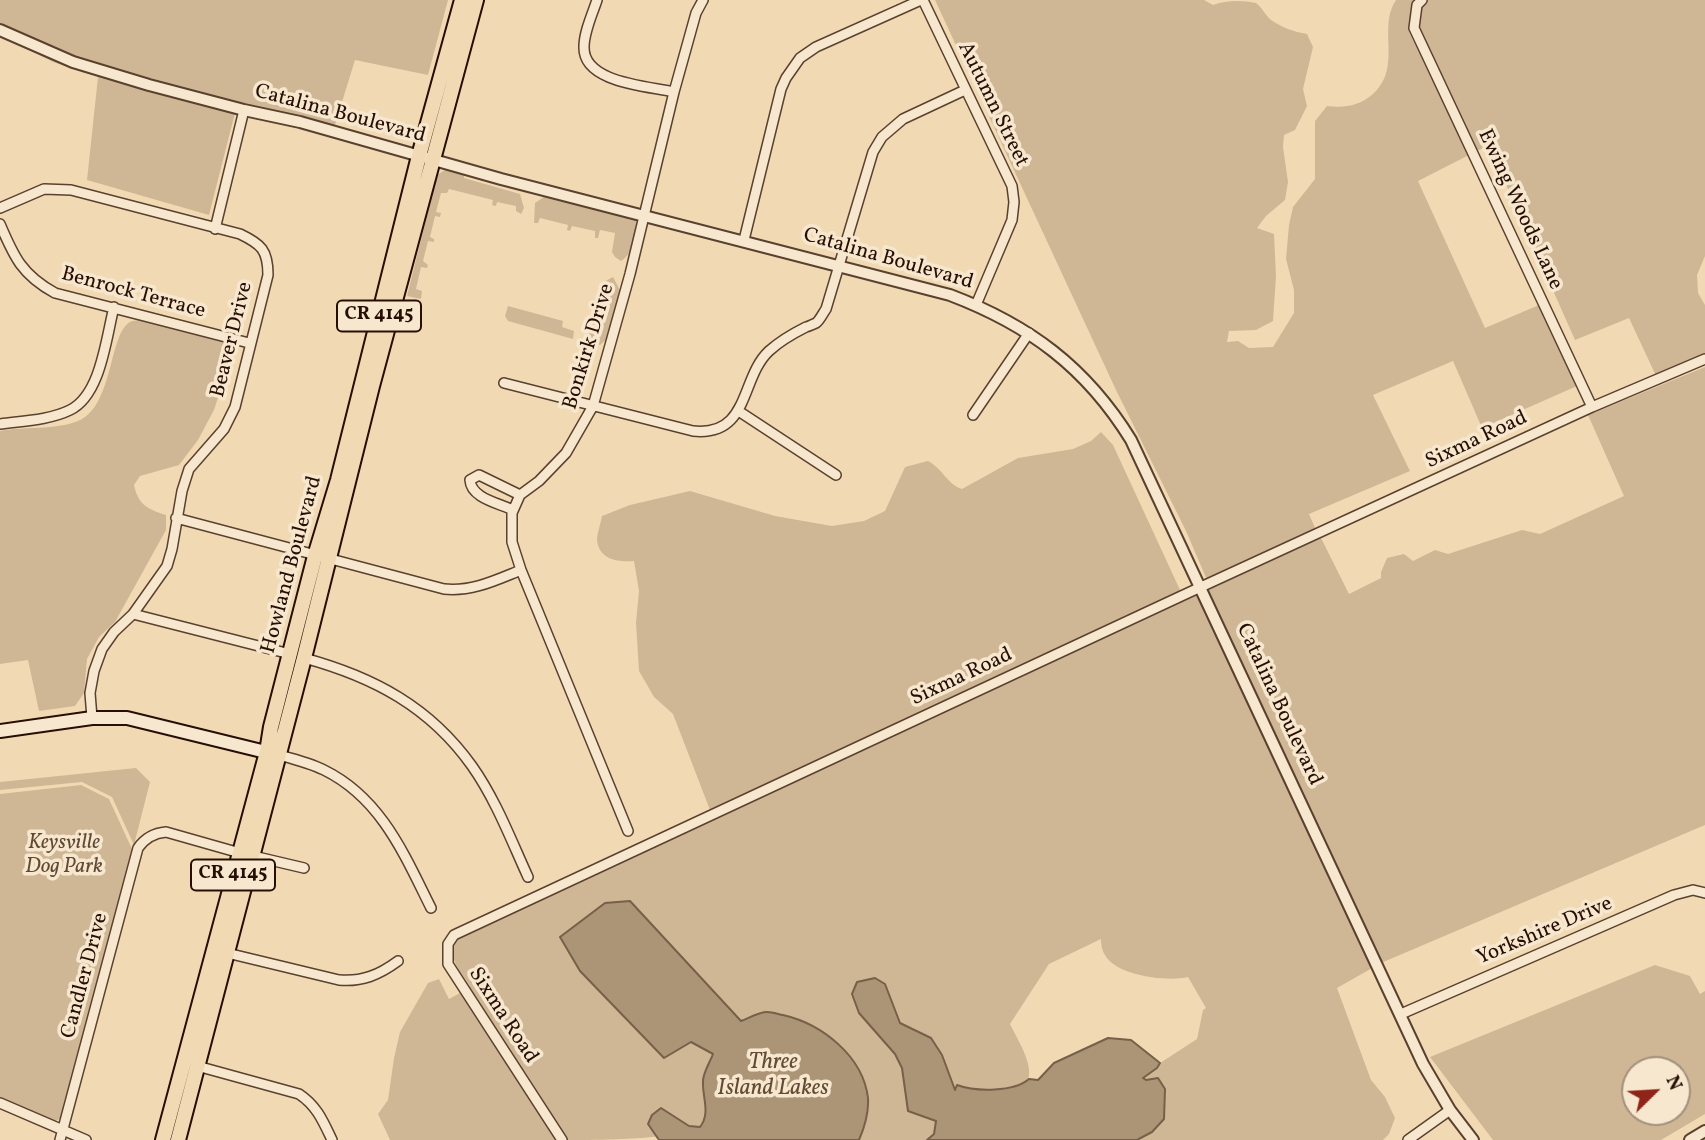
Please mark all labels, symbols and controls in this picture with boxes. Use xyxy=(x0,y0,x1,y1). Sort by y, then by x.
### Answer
street label: Autumn Street xyxy=(951,38,1033,172)
street label: Catalina Boulevard xyxy=(252,80,428,150)
street label: Ewing Woods Lane xyxy=(1471,126,1567,294)
street label: Catalina Boulevard xyxy=(800,224,976,296)
street label: Benrock Terrace xyxy=(58,263,208,325)
street label: Beaver Drive xyxy=(207,280,259,400)
street label: Bonkirk Drive xyxy=(559,281,621,413)
road number: CR 4145 xyxy=(337,300,421,332)
street label: Sixma Road xyxy=(1422,406,1532,476)
street label: Howland Boulevard xyxy=(257,474,329,656)
street label: Catalina Boulevard xyxy=(1229,620,1327,790)
street label: Sixma Road xyxy=(907,643,1017,713)
park label: Keysville Dog Park xyxy=(25,831,103,881)
road number: CR 4145 xyxy=(191,860,275,890)
street label: Yorkshire Drive xyxy=(1473,892,1617,972)
street label: Candler Drive xyxy=(57,910,115,1042)
street label: Sixma Road xyxy=(462,963,542,1069)
water label: Three Island Lakes xyxy=(717,1050,829,1104)
north arrow xyxy=(1621,1056,1691,1126)
text: N xyxy=(1659,1072,1688,1095)

